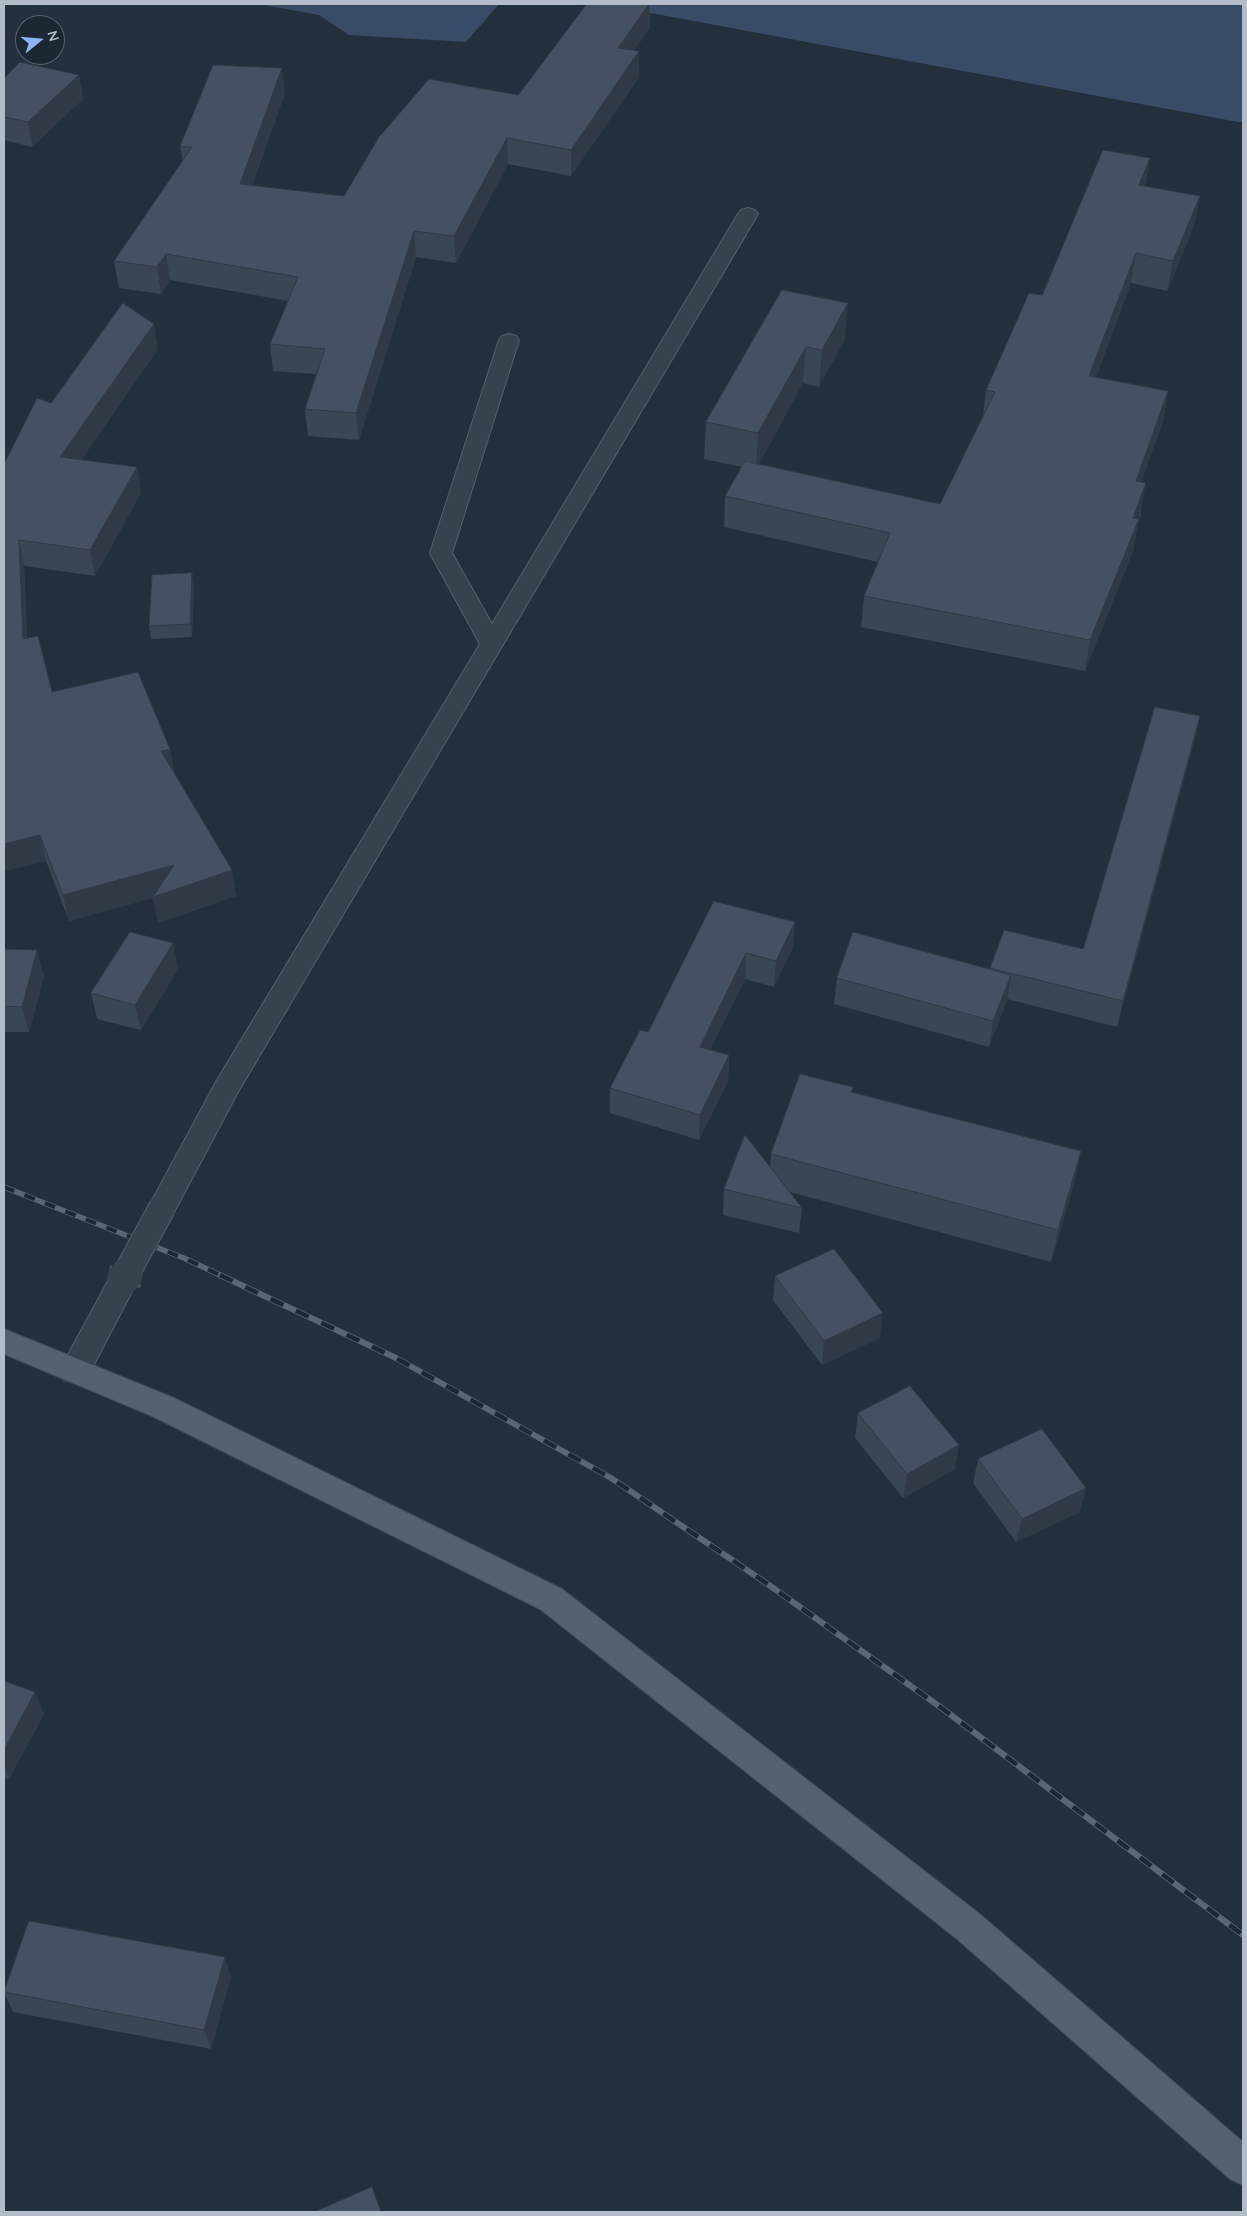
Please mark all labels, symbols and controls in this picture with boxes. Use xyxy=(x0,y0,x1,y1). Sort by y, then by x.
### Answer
north arrow xyxy=(15,15,65,65)
text: N xyxy=(43,28,63,43)

